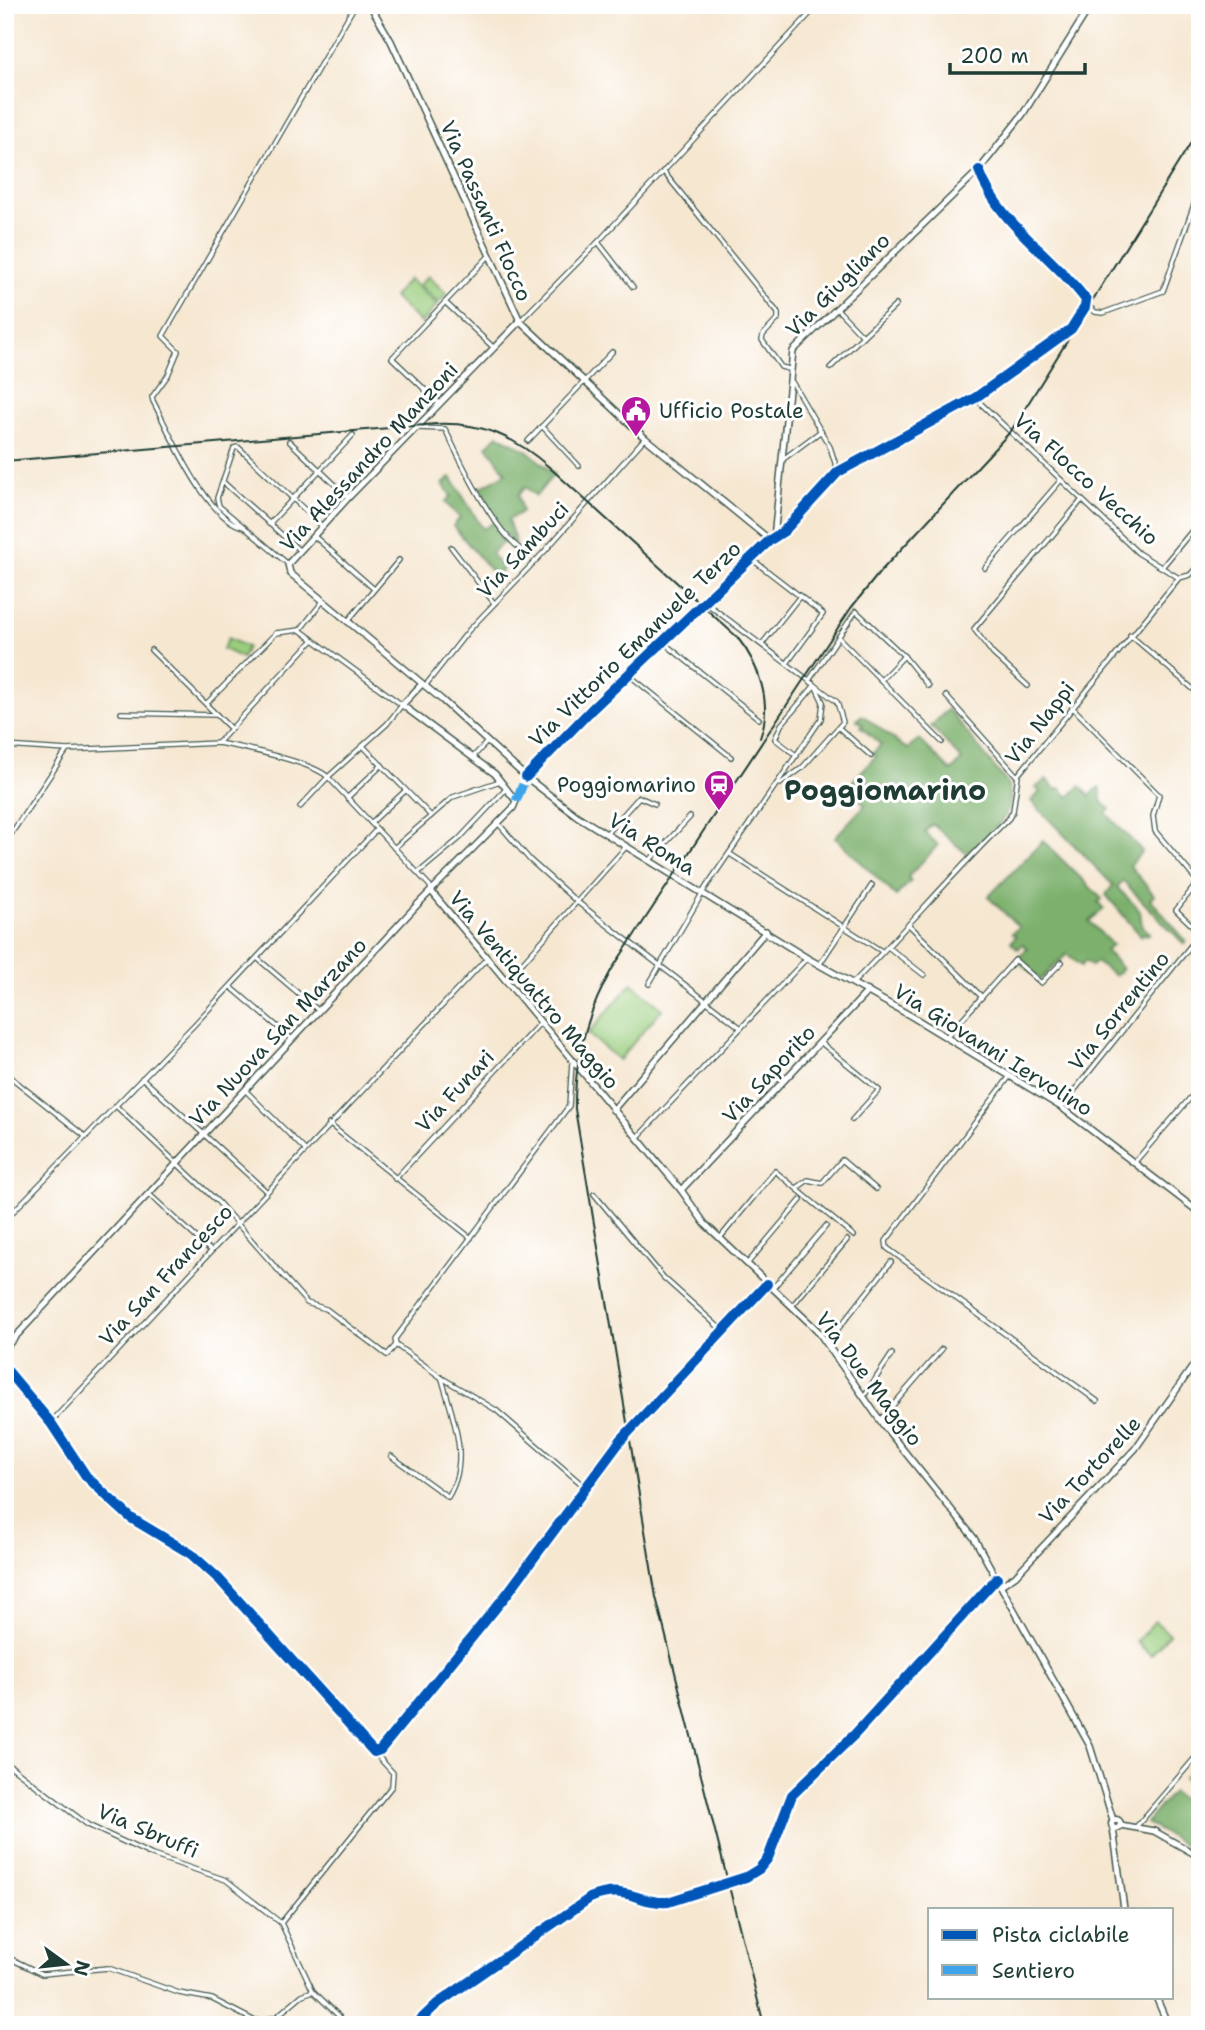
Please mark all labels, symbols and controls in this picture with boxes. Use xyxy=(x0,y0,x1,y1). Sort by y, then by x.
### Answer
scale bar xyxy=(950,32,1084,76)
text: 200 m xyxy=(960,42,1029,70)
street label: Via Passanti Flocco xyxy=(434,116,538,306)
street label: Via Giugliano xyxy=(780,227,896,343)
street label: Via Alessandro Manzoni xyxy=(274,356,464,558)
public building icon: Ufficio Postale xyxy=(619,394,653,438)
place label: Ufficio Postale xyxy=(659,397,804,425)
street label: Via Flocco Vecchio xyxy=(1008,406,1164,552)
street label: Via Sambuci xyxy=(471,495,575,605)
street label: Via Vittorio Emanuele Terzo xyxy=(523,535,747,753)
street label: Via Nappi xyxy=(999,676,1081,770)
station icon: Poggiomarino xyxy=(702,768,736,812)
place label: Poggiomarino xyxy=(557,771,696,799)
district label: Poggiomarino xyxy=(784,771,986,809)
street label: Via Roma xyxy=(603,806,701,882)
street label: Via Ventiquattro Maggio xyxy=(443,885,625,1095)
street label: Via Nuova San Marzano xyxy=(183,932,373,1132)
street label: Via Sorrentino xyxy=(1062,945,1176,1077)
street label: Via Giovanni Iervolino xyxy=(888,977,1098,1123)
street label: Via Saporito xyxy=(716,1019,822,1129)
street label: Via Funari xyxy=(409,1044,501,1138)
street label: Via San Francesco xyxy=(93,1198,239,1352)
street label: Via Due Maggio xyxy=(809,1306,929,1452)
street label: Via Tortorelle xyxy=(1033,1410,1147,1530)
street label: Via Sbruffi xyxy=(93,1797,203,1865)
legend xyxy=(928,1908,1174,1998)
text: Pista ciclabile xyxy=(992,1921,1130,1949)
north arrow xyxy=(32,1928,102,1998)
text: Sentiero xyxy=(992,1957,1075,1985)
text: N xyxy=(68,1958,96,1979)

